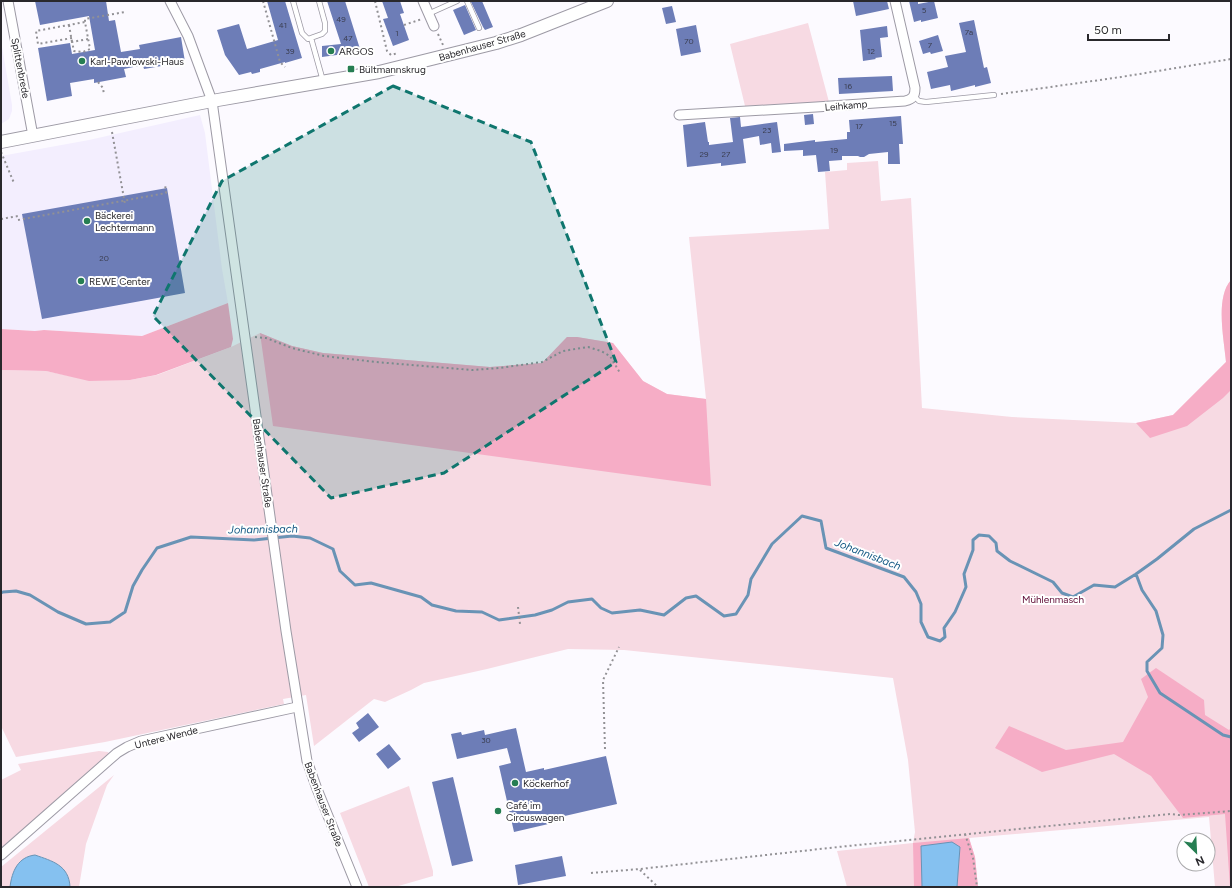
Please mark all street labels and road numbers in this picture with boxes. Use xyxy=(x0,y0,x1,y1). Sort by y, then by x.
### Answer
street label: Babenhauser Straße xyxy=(437,27,528,64)
street label: Splittenbrede xyxy=(8,37,33,100)
street label: Leihkamp xyxy=(824,97,868,114)
street label: Babenhauser Straße xyxy=(250,418,275,509)
street label: Untere Wende xyxy=(133,723,200,752)
street label: Babenhauser Straße xyxy=(301,760,346,849)

